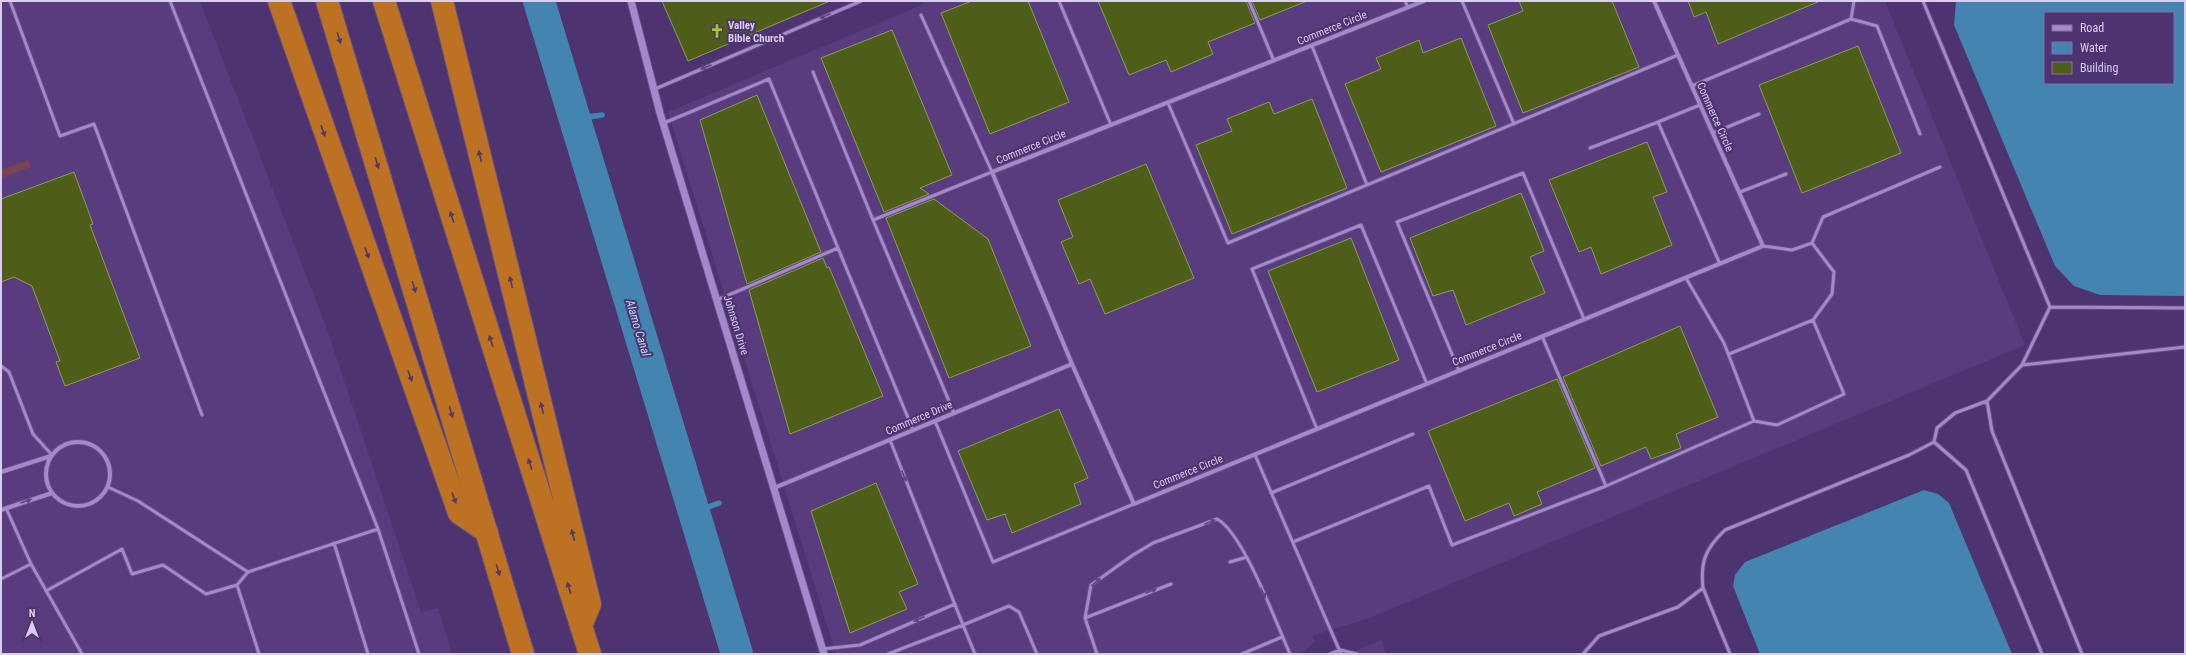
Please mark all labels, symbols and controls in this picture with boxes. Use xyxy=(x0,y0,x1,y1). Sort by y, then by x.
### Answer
street label: Commerce Circle xyxy=(1295,8,1369,48)
legend xyxy=(2044,12,2174,84)
one-way arrow xyxy=(819,14,831,20)
place label: Valley Bible Church xyxy=(728,19,784,45)
text: Road xyxy=(2080,21,2104,35)
church icon: Valley Bible Church xyxy=(709,23,725,39)
one-way arrow xyxy=(336,33,342,45)
text: Water xyxy=(2080,41,2108,55)
text: Building xyxy=(2080,61,2118,75)
one-way arrow xyxy=(699,65,711,71)
street label: Commerce Circle xyxy=(1694,80,1736,154)
one-way arrow xyxy=(321,125,327,137)
street label: Commerce Circle xyxy=(994,127,1068,167)
one-way arrow xyxy=(476,150,482,162)
one-way arrow xyxy=(374,157,380,169)
one-way arrow xyxy=(449,210,455,222)
one-way arrow xyxy=(364,247,370,259)
one-way arrow xyxy=(508,276,514,288)
one-way arrow xyxy=(411,281,417,293)
street label: Johnson Drive xyxy=(721,294,751,356)
water label: Alamo Canal xyxy=(622,297,653,358)
street label: Commerce Circle xyxy=(1450,329,1524,369)
one-way arrow xyxy=(488,334,494,346)
one-way arrow xyxy=(408,370,414,382)
street label: Commerce Drive xyxy=(884,398,954,438)
one-way arrow xyxy=(539,402,545,414)
one-way arrow xyxy=(448,406,454,418)
street label: Commerce Circle xyxy=(1151,452,1225,492)
one-way arrow xyxy=(527,458,533,470)
one-way arrow xyxy=(901,471,907,482)
one-way arrow xyxy=(451,492,457,504)
one-way arrow xyxy=(21,498,33,504)
one-way arrow xyxy=(1204,518,1216,524)
one-way arrow xyxy=(570,528,576,540)
one-way arrow xyxy=(495,564,501,576)
one-way arrow xyxy=(1091,578,1101,586)
one-way arrow xyxy=(566,582,572,594)
one-way arrow xyxy=(1260,587,1266,599)
one-way arrow xyxy=(1146,588,1158,594)
north arrow xyxy=(12,603,52,643)
text: N xyxy=(29,607,36,620)
one-way arrow xyxy=(913,616,924,622)

